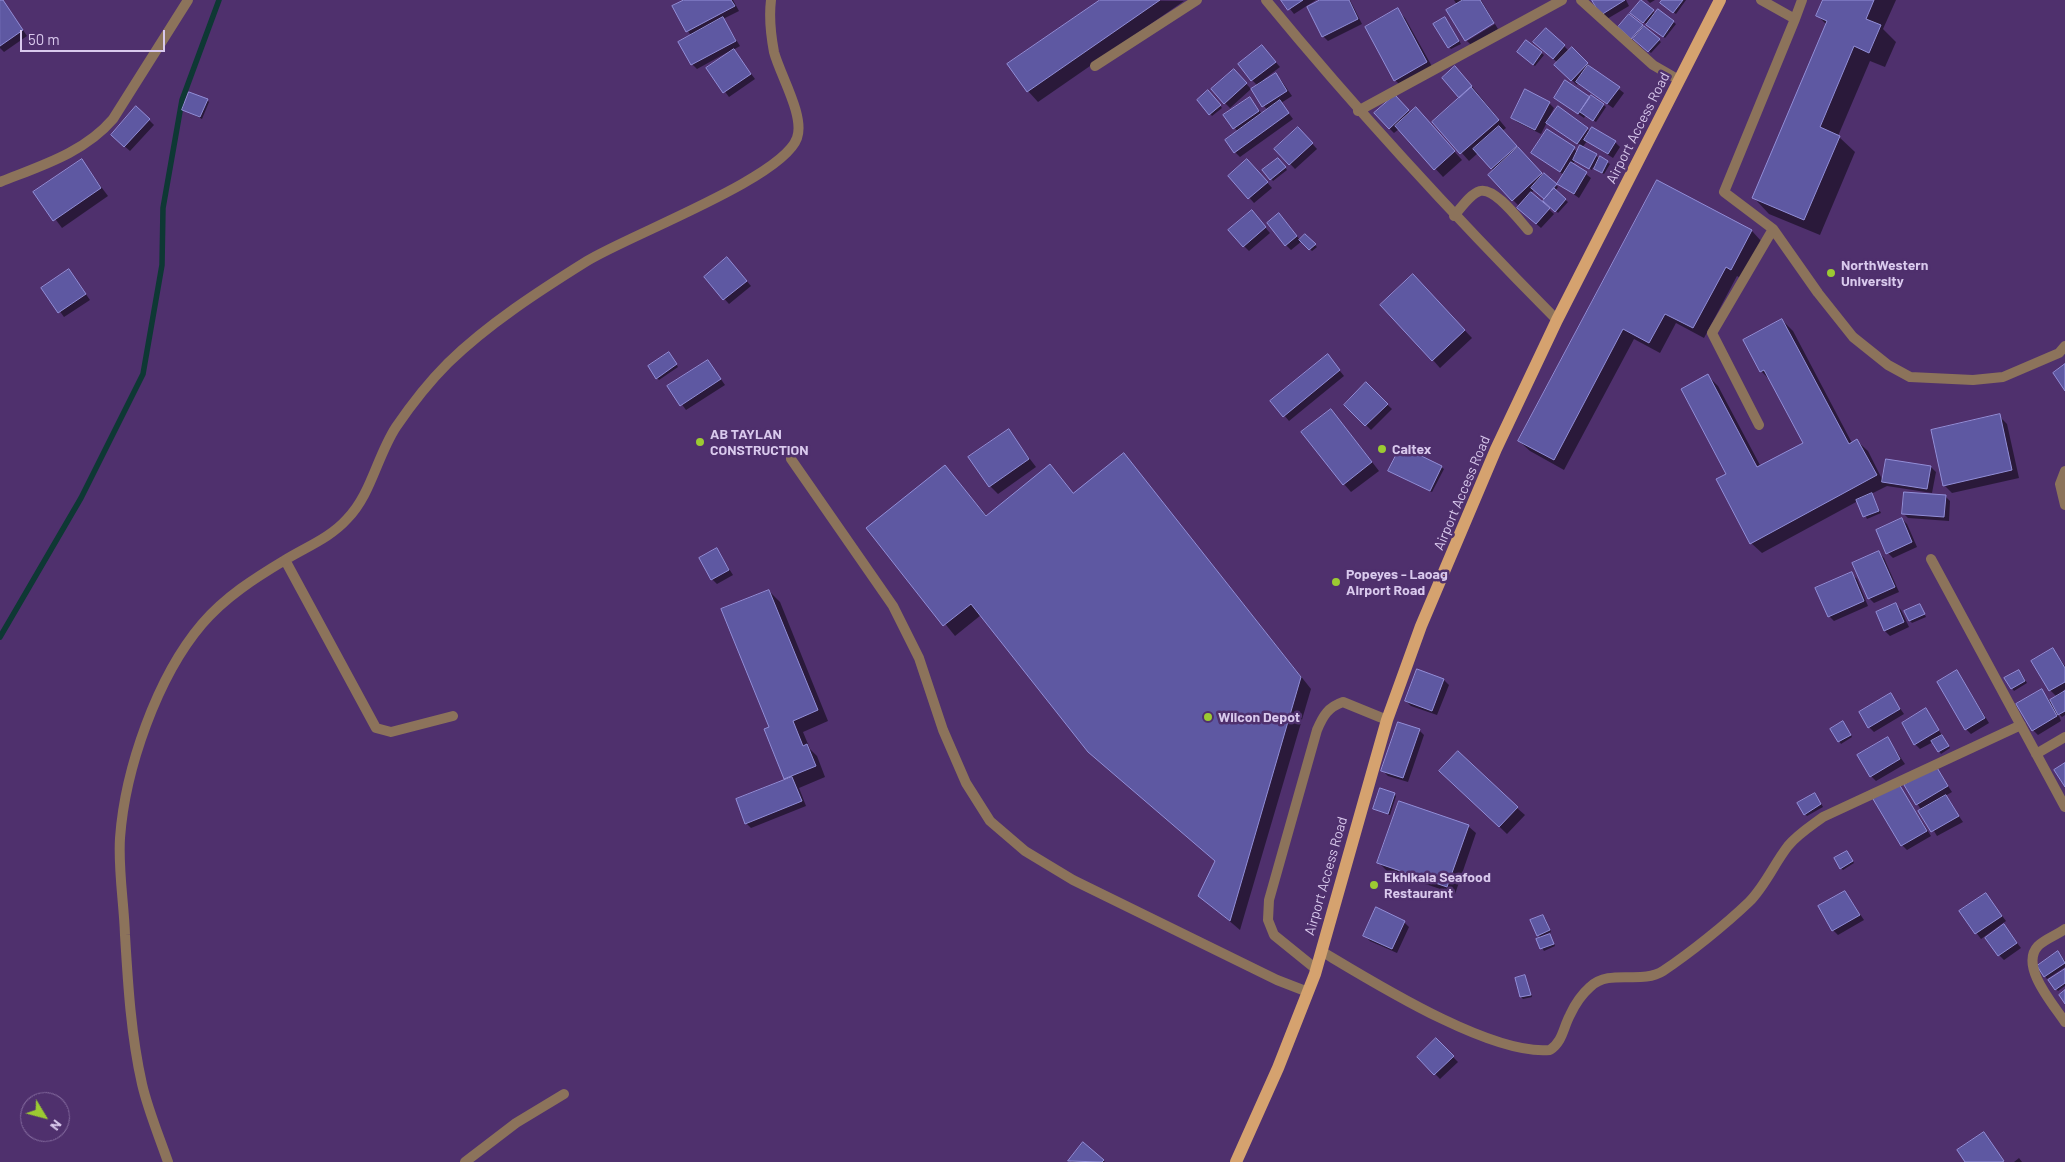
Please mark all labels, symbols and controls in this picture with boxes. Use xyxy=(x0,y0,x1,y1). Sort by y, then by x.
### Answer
scale bar xyxy=(22,20,168,52)
text: 50 m xyxy=(28,30,60,48)
street label: Airport Access Road xyxy=(1603,70,1673,186)
place label: NorthWestern University xyxy=(1841,257,1928,290)
marker: NorthWestern University xyxy=(1825,267,1837,279)
place label: AB TAYLAN CONSTRUCTION xyxy=(710,426,809,458)
street label: Airport Access Road xyxy=(1430,433,1494,553)
marker: AB TAYLAN CONSTRUCTION xyxy=(694,436,706,448)
place label: Caltex xyxy=(1392,441,1431,457)
marker: Caltex xyxy=(1376,443,1388,455)
place label: Popeyes - Laoag Airport Road xyxy=(1346,566,1448,598)
marker: Popeyes - Laoag Airport Road xyxy=(1330,576,1342,588)
place label: Wilcon Depot xyxy=(1218,709,1300,725)
marker: Wilcon Depot xyxy=(1202,711,1214,723)
street label: Airport Access Road xyxy=(1301,815,1351,937)
place label: Ekhikaia Seafood Restaurant xyxy=(1384,869,1491,902)
marker: Ekhikaia Seafood Restaurant xyxy=(1368,879,1380,891)
north arrow xyxy=(20,1092,70,1142)
text: N xyxy=(47,1117,66,1135)

